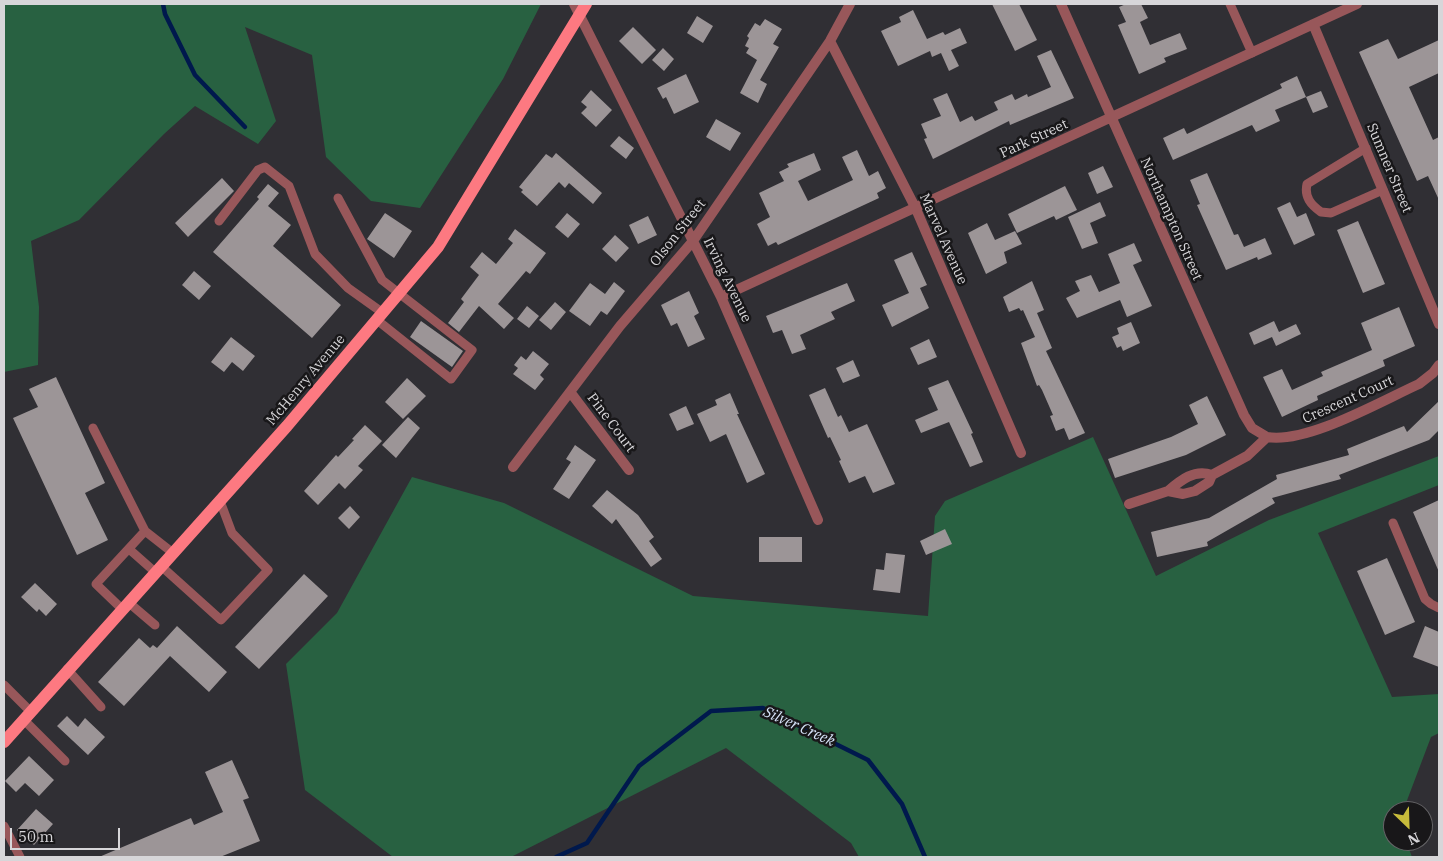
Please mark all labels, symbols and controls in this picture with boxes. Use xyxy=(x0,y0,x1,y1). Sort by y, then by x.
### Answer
street label: Park Street xyxy=(997,116,1071,162)
street label: Sumner Street xyxy=(1363,121,1415,215)
street label: Northampton Street xyxy=(1136,155,1206,283)
street label: Marvel Avenue xyxy=(915,191,971,287)
street label: Olson Street xyxy=(647,196,709,270)
street label: Irving Avenue xyxy=(699,235,755,325)
street label: McHenry Avenue xyxy=(263,331,349,429)
street label: Crescent Court xyxy=(1300,372,1396,428)
street label: Pine Court xyxy=(583,390,639,456)
water label: Silver Creek xyxy=(760,703,838,751)
north arrow xyxy=(1383,801,1433,851)
scale bar xyxy=(12,818,122,850)
text: 50 m xyxy=(18,827,54,846)
text: N xyxy=(1405,828,1422,849)

